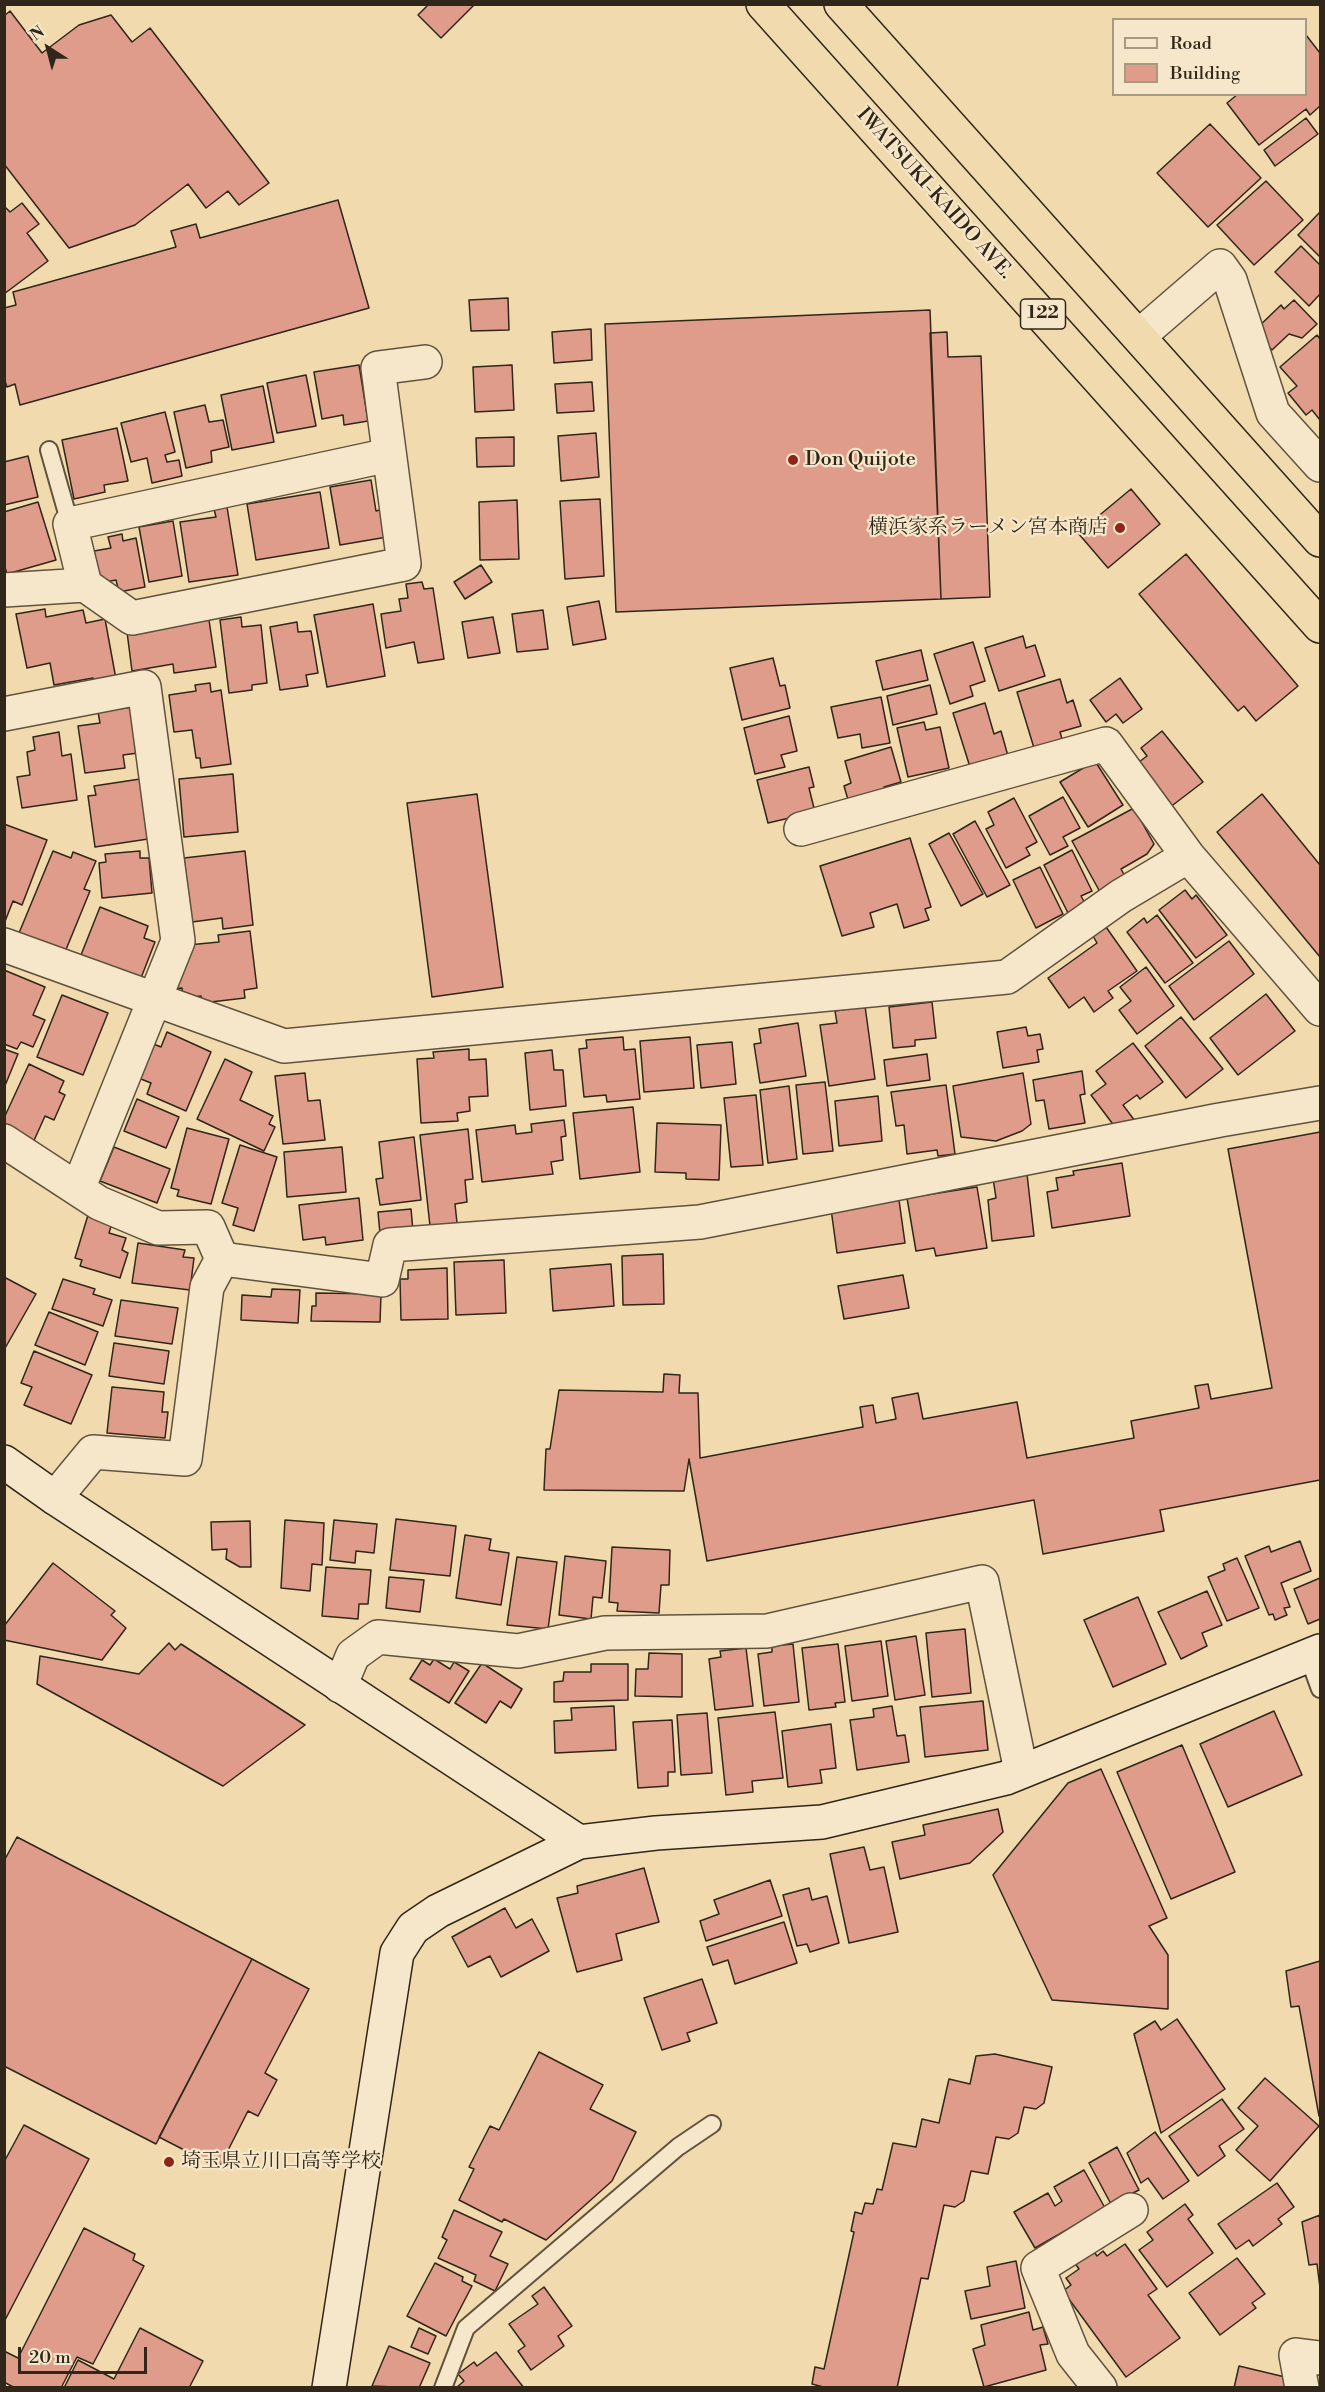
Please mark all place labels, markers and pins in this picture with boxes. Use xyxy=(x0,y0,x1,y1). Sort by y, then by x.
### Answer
place label: Don Quijote xyxy=(805,448,916,472)
marker: Don Quijote xyxy=(786,453,800,467)
place label: 横浜家系ラーメン宮本商店 xyxy=(868,516,1108,540)
marker: 横浜家系ラーメン宮本商店 xyxy=(1113,521,1127,535)
place label: 埼玉県立川口高等学校 xyxy=(181,2150,381,2174)
marker: 埼玉県立川口高等学校 xyxy=(162,2155,176,2169)

